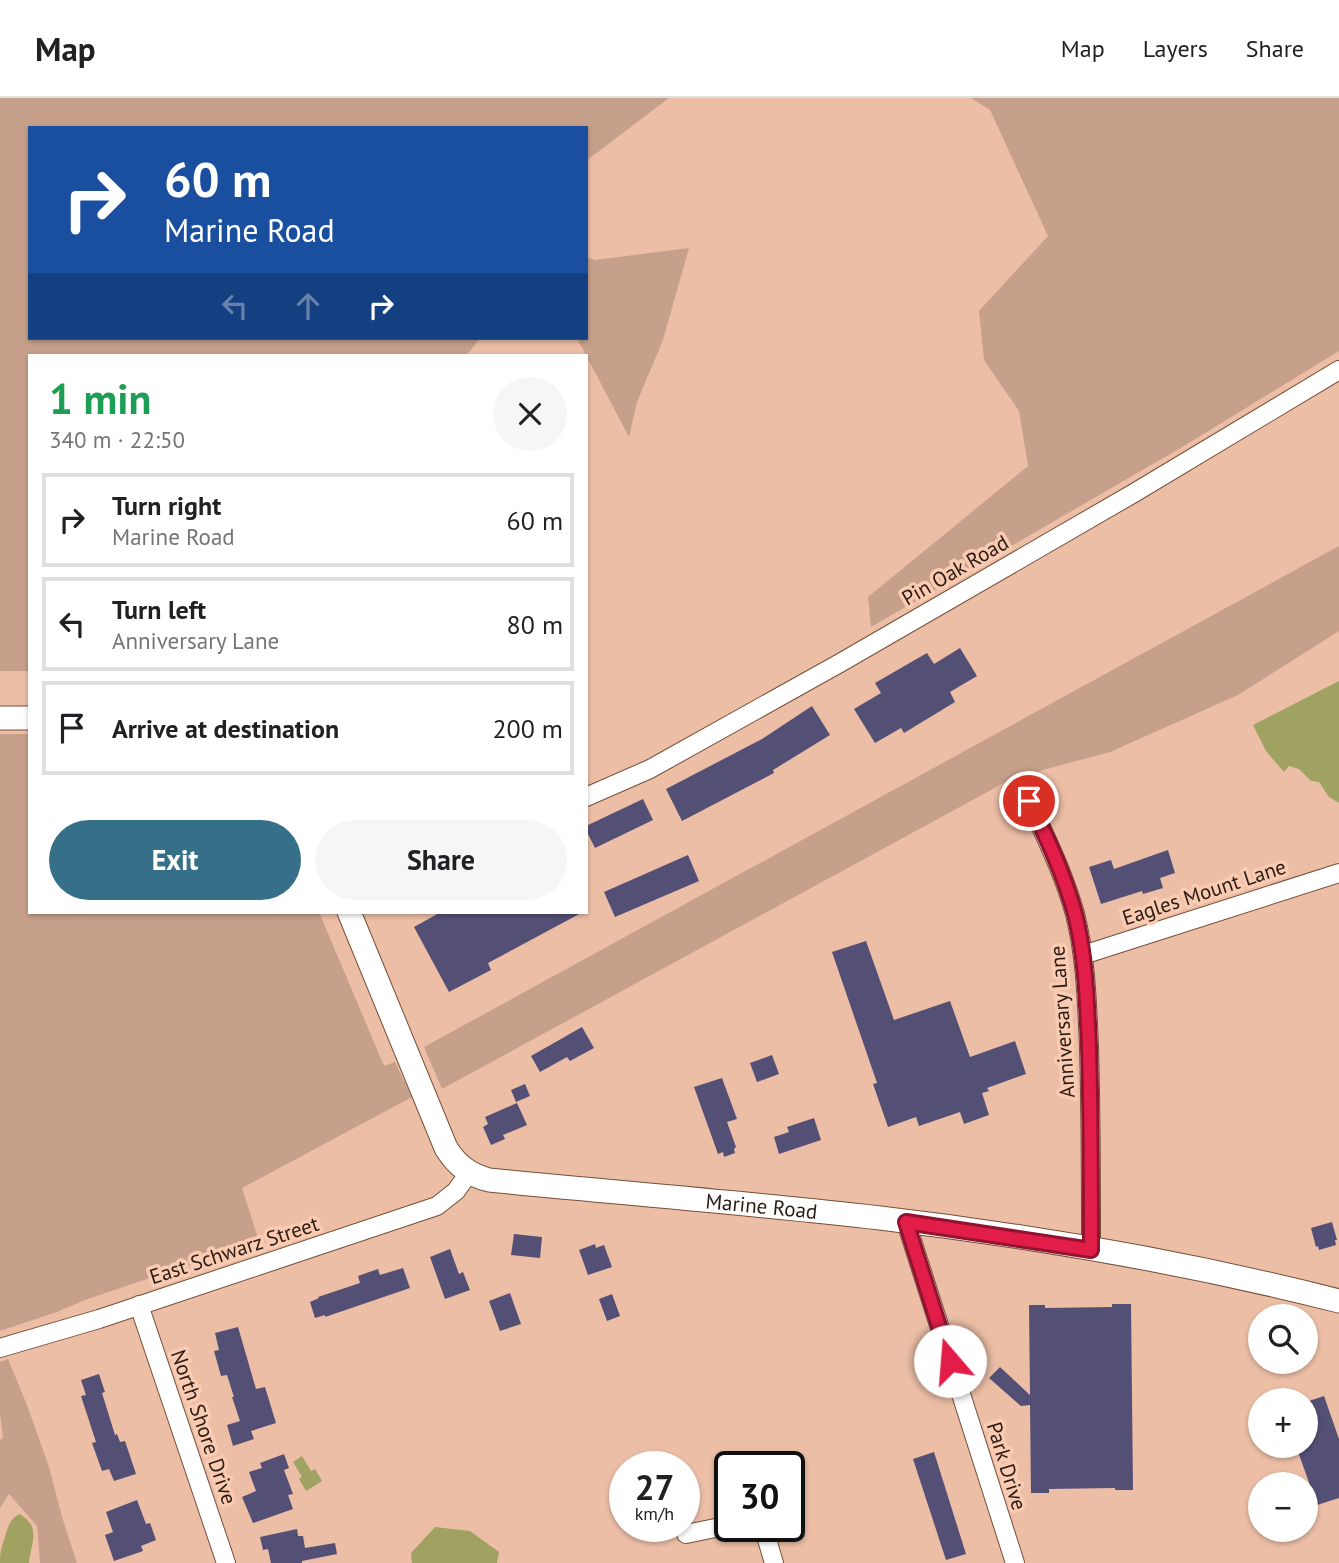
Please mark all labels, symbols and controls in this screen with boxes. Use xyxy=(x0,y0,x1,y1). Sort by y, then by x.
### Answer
text: Map xyxy=(35,27,96,70)
text: Map xyxy=(1061,33,1105,64)
text: Layers xyxy=(1143,33,1208,64)
text: Share xyxy=(1246,33,1304,64)
text: 60 m xyxy=(164,147,271,211)
icon: right xyxy=(49,154,140,245)
text: Marine Road xyxy=(164,209,335,251)
icon: left xyxy=(216,287,254,325)
icon: ahead xyxy=(289,287,327,325)
icon: right xyxy=(362,287,400,325)
text: 1 min xyxy=(49,371,151,426)
button: close xyxy=(493,377,567,451)
text: 340 m · 22:50 xyxy=(49,425,185,454)
text: Turn right xyxy=(112,489,221,522)
icon: right xyxy=(53,501,91,539)
text: 60 m xyxy=(507,504,563,537)
text: Marine Road xyxy=(112,522,235,551)
street label: Pin Oak Road xyxy=(897,529,1013,611)
text: Turn left xyxy=(112,593,206,626)
icon: left xyxy=(53,605,91,643)
text: 80 m xyxy=(507,608,563,641)
text: Anniversary Lane xyxy=(112,626,279,655)
icon: arrive xyxy=(53,709,91,747)
text: Arrive at destination xyxy=(112,712,339,745)
text: 200 m xyxy=(492,712,563,745)
pin xyxy=(999,771,1059,831)
icon: arrive xyxy=(1010,782,1048,820)
button: Exit xyxy=(49,820,301,900)
button: Share xyxy=(315,820,567,900)
street label: Eagles Mount Lane xyxy=(1119,853,1289,931)
street label: Anniversary Lane xyxy=(1043,945,1081,1099)
street label: Marine Road xyxy=(705,1187,819,1225)
street label: East Schwarz Street xyxy=(146,1210,322,1290)
map controls xyxy=(1248,1304,1318,1542)
button: search xyxy=(1248,1304,1318,1374)
position arrow xyxy=(913,1324,987,1398)
street label: North Shore Drive xyxy=(165,1346,243,1508)
button: + xyxy=(1248,1388,1318,1458)
street label: Park Drive xyxy=(981,1419,1033,1513)
speed limit sign: 30 xyxy=(714,1451,805,1542)
text: 27 xyxy=(635,1464,674,1510)
button: − xyxy=(1248,1472,1318,1542)
text: km/h xyxy=(635,1502,674,1525)

